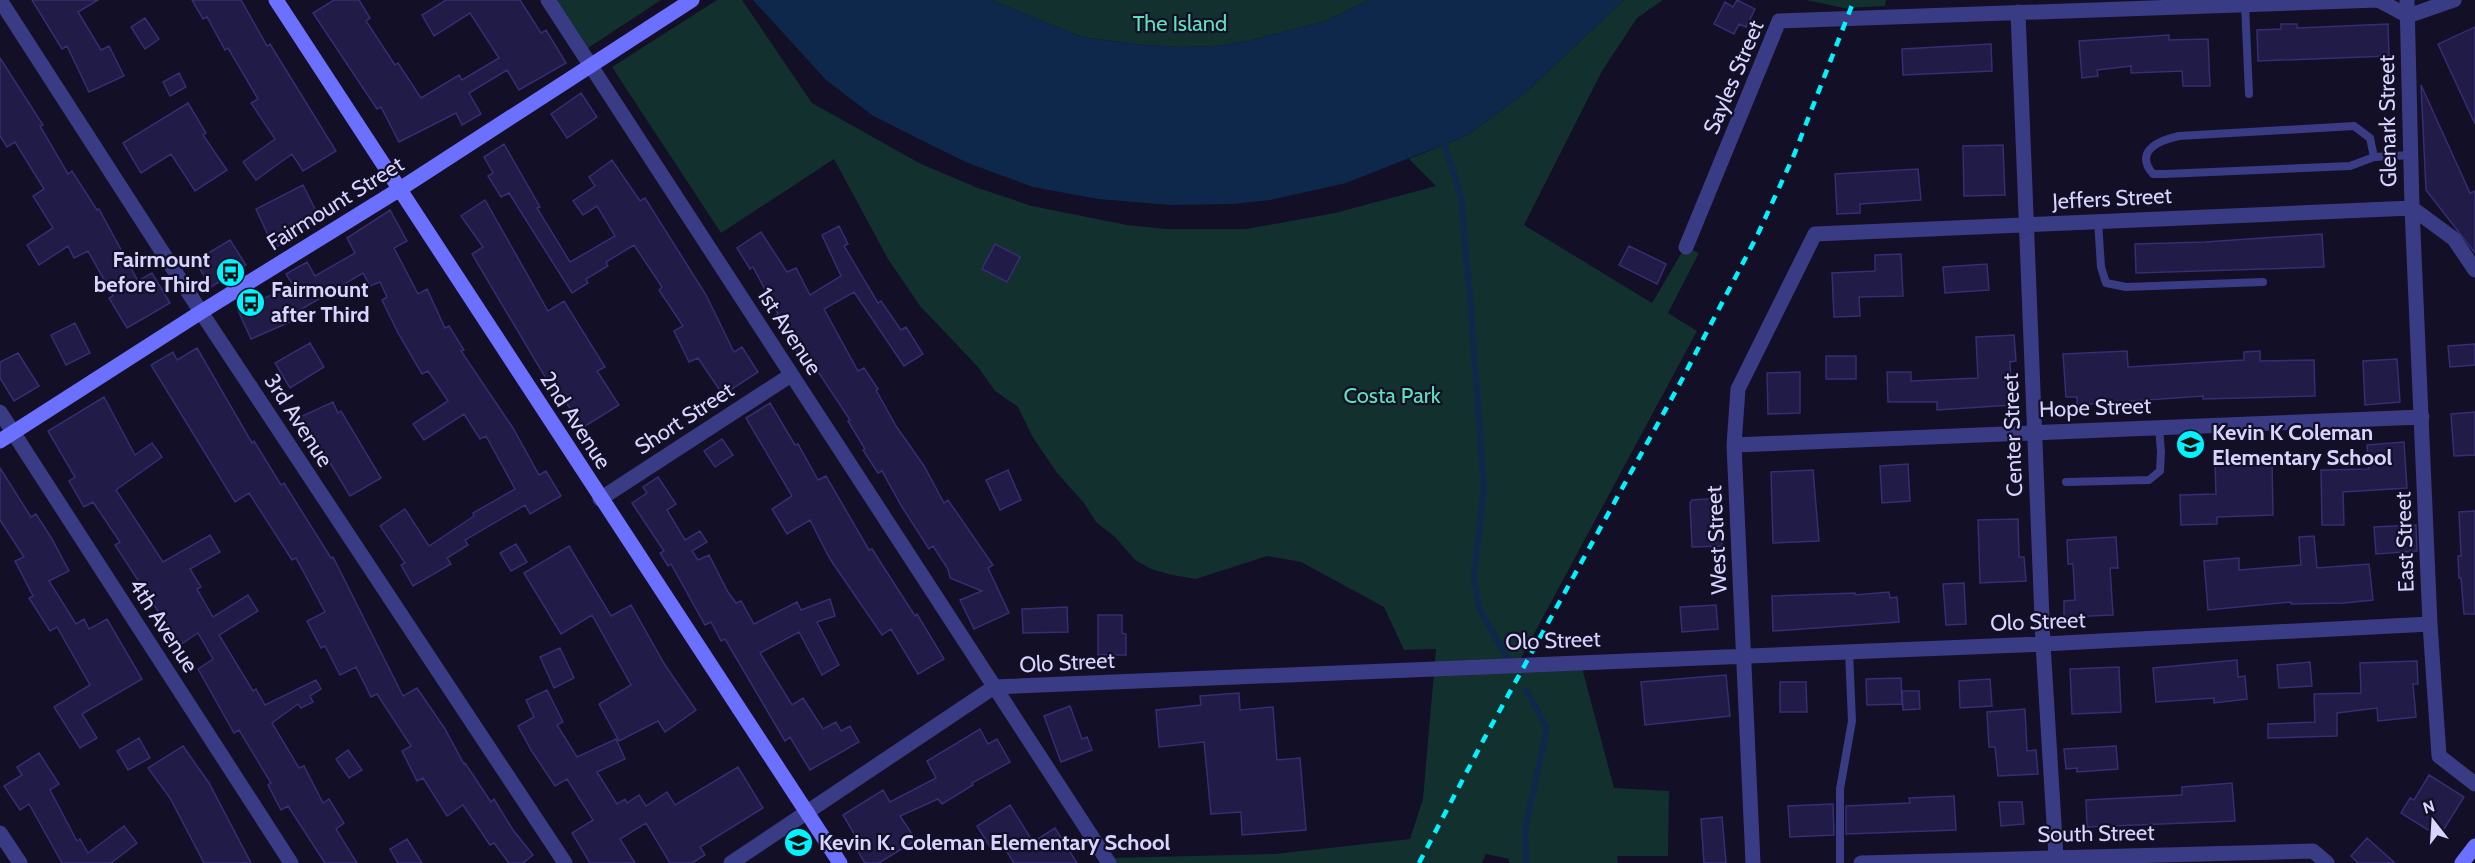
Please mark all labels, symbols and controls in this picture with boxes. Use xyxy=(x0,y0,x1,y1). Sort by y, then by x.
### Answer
park label: The Island xyxy=(1133,10,1227,37)
street label: Sayles Street xyxy=(1697,16,1770,138)
street label: Glenark Street xyxy=(2373,54,2402,187)
street label: Fairmount Street xyxy=(262,150,409,256)
street label: Jeffers Street xyxy=(2051,182,2173,215)
place label: Fairmount before Third xyxy=(94,246,210,298)
bus stop icon: Fairmount before Third xyxy=(215,256,247,288)
place label: Fairmount after Third xyxy=(271,276,370,328)
street label: 1st Avenue xyxy=(751,283,828,380)
bus stop icon: Fairmount after Third xyxy=(234,286,266,318)
street label: 2nd Avenue xyxy=(534,366,617,474)
street label: 3rd Avenue xyxy=(259,369,339,472)
street label: Center Street xyxy=(1997,372,2028,497)
street label: Short Street xyxy=(630,376,739,460)
park label: Costa Park xyxy=(1343,382,1441,409)
street label: Hope Street xyxy=(2038,392,2152,423)
place label: Kevin K Coleman Elementary School xyxy=(2212,419,2392,471)
school or university icon: Kevin K Coleman Elementary School xyxy=(2175,429,2207,461)
street label: West Street xyxy=(1700,484,1733,595)
street label: East Street xyxy=(2389,491,2420,593)
street label: 4th Avenue xyxy=(123,573,204,677)
street label: Olo Street xyxy=(1990,606,2087,637)
street label: Olo Street xyxy=(1505,625,1602,656)
street label: Olo Street xyxy=(1019,646,1116,678)
north arrow xyxy=(2403,791,2463,851)
text: N xyxy=(2421,796,2437,818)
street label: South Street xyxy=(2037,819,2155,848)
school or university icon: Kevin K. Coleman Elementary School xyxy=(782,826,814,858)
place label: Kevin K. Coleman Elementary School xyxy=(819,829,1171,856)

